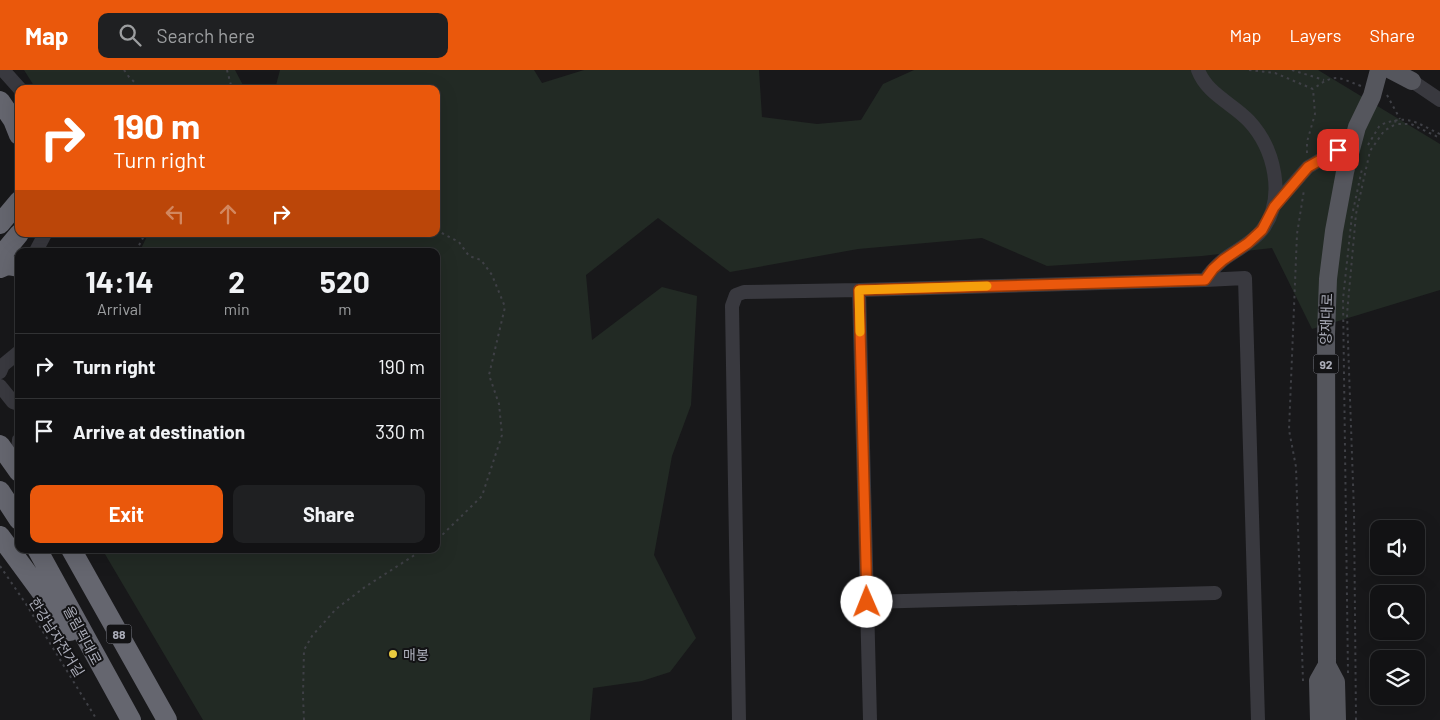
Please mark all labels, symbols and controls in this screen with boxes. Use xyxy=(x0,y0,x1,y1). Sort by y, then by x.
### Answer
search box xyxy=(98,13,448,58)
text: Map xyxy=(25,21,68,50)
icon: search xyxy=(116,21,144,49)
text: Search here xyxy=(156,24,255,47)
text: Map xyxy=(1229,24,1261,46)
text: Layers xyxy=(1289,24,1342,46)
text: Share xyxy=(1370,24,1415,46)
text: 190 m xyxy=(113,104,200,146)
icon: right xyxy=(30,105,95,170)
pin xyxy=(1317,129,1359,171)
icon: arrive xyxy=(1324,136,1352,164)
text: Turn right xyxy=(113,146,206,172)
icon: left xyxy=(161,200,189,228)
icon: ahead xyxy=(214,200,242,228)
icon: right xyxy=(267,200,295,228)
text: 14:14 xyxy=(85,263,154,299)
text: 2 xyxy=(228,263,245,299)
text: 520 xyxy=(320,263,370,299)
street label: 양재대로 xyxy=(1317,293,1335,345)
text: Arrival xyxy=(97,299,142,318)
text: min xyxy=(224,299,250,318)
text: m xyxy=(338,299,351,318)
icon: right xyxy=(30,352,58,380)
road number: 92 xyxy=(1314,354,1338,374)
text: Turn right xyxy=(73,355,155,378)
text: 190 m xyxy=(378,355,425,378)
icon: arrive xyxy=(30,417,58,445)
text: Arrive at destination xyxy=(73,420,245,443)
text: 330 m xyxy=(375,420,425,443)
button: Exit xyxy=(30,485,223,543)
button: Share xyxy=(233,485,425,543)
map controls xyxy=(1370,520,1425,705)
button: sound xyxy=(1370,520,1425,575)
position arrow xyxy=(840,575,892,627)
button: search xyxy=(1370,585,1425,640)
street label: 한강남자전거길 xyxy=(26,594,88,680)
street label: 올림픽대로 xyxy=(60,603,106,668)
road number: 88 xyxy=(106,624,132,644)
place label: 매봉 xyxy=(403,646,429,663)
marker: 매봉 xyxy=(387,648,399,660)
button: layers xyxy=(1370,650,1425,705)

